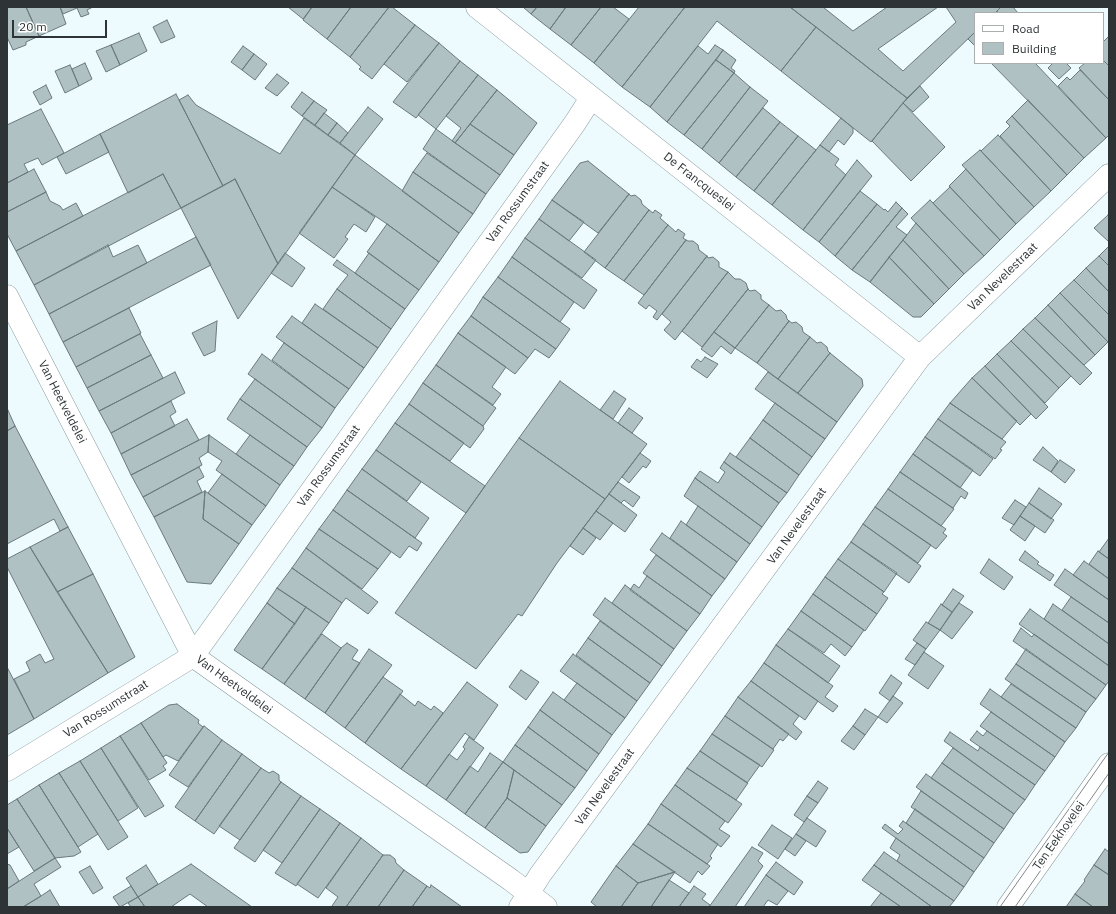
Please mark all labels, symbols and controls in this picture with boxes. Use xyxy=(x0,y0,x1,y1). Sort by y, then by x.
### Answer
scale bar xyxy=(14,12,109,38)
legend xyxy=(974,12,1104,64)
text: 20 m xyxy=(19,19,47,34)
text: Road xyxy=(1012,21,1040,36)
text: Building xyxy=(1012,41,1056,56)
street label: De Francqueslei xyxy=(660,150,738,214)
street label: Van Rossumstraat xyxy=(484,158,552,246)
street label: Van Nevelestraat xyxy=(965,240,1041,314)
street label: Van Heetveldelei xyxy=(35,358,89,446)
street label: Van Rossumstraat xyxy=(295,422,363,510)
street label: Van Nevelestraat xyxy=(764,485,830,567)
street label: Van Heetveldelei xyxy=(193,652,275,718)
street label: Van Rossumstraat xyxy=(61,677,151,741)
street label: Van Nevelestraat xyxy=(572,746,638,828)
street label: Ten Eekhovelei xyxy=(1030,799,1088,873)

